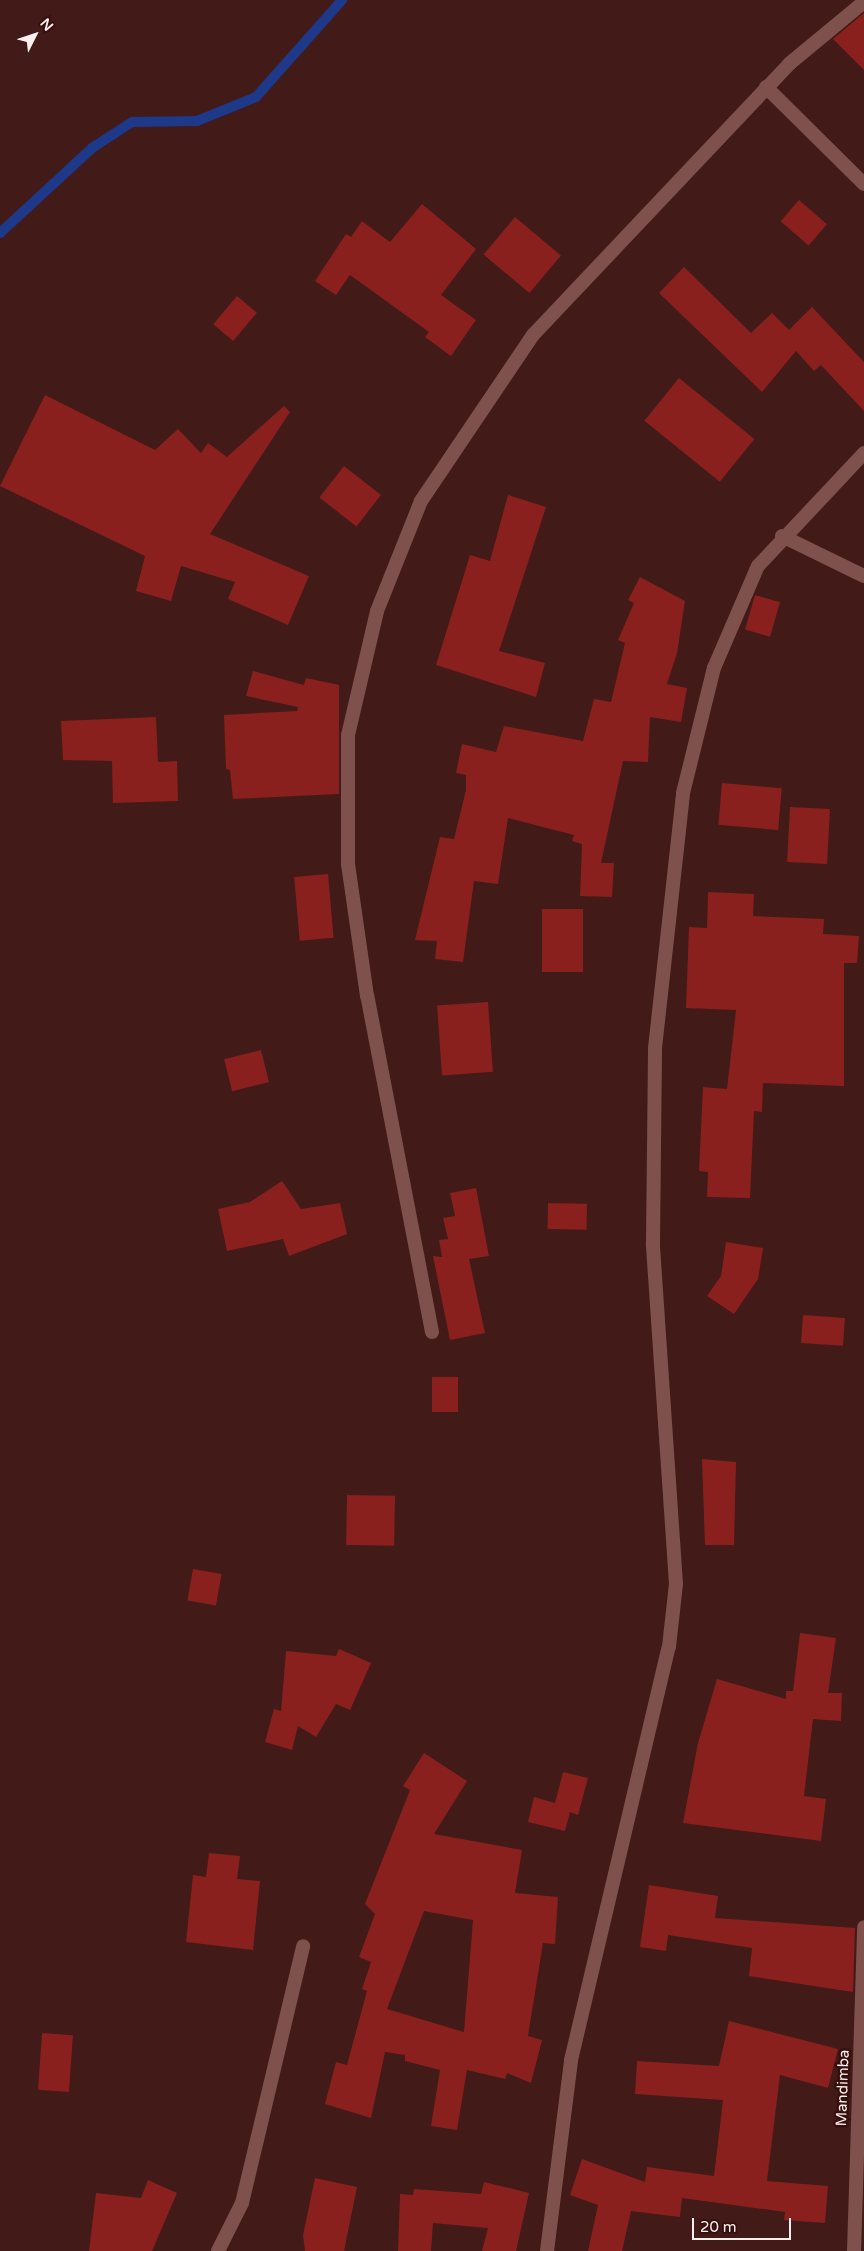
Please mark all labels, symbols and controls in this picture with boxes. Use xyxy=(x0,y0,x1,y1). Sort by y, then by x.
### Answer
north arrow xyxy=(10,10,60,60)
text: N xyxy=(37,15,57,35)
street label: Mandimba xyxy=(833,2049,853,2127)
scale bar xyxy=(694,2208,793,2240)
text: 20 m xyxy=(700,2218,737,2236)

